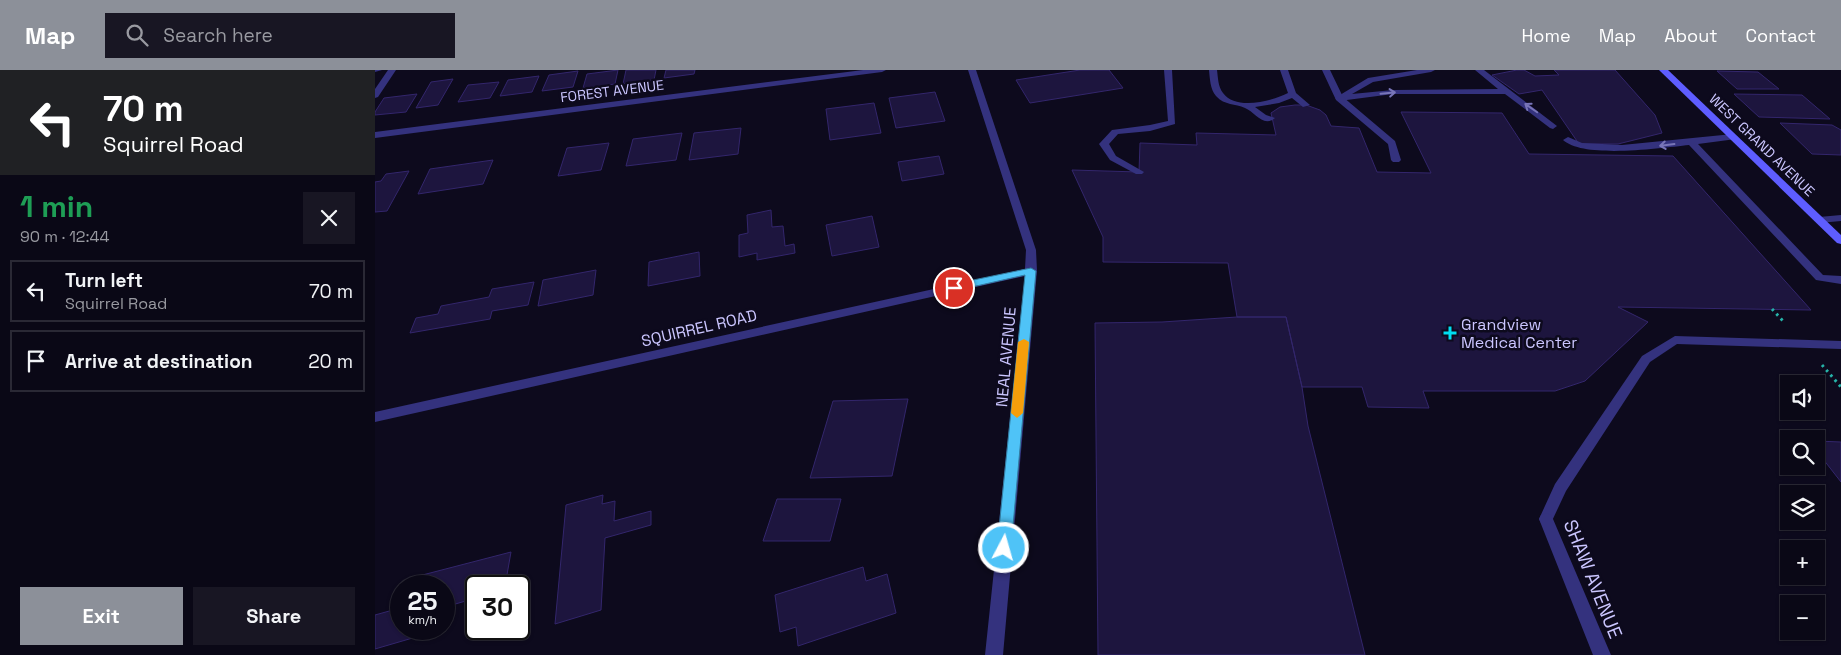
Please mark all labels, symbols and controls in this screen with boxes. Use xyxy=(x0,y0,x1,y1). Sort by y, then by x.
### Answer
search box xyxy=(105,13,455,58)
text: Map xyxy=(25,20,75,51)
icon: search xyxy=(123,21,151,49)
text: Search here xyxy=(163,23,273,48)
text: Home xyxy=(1522,24,1571,47)
text: Map xyxy=(1599,24,1636,47)
text: About xyxy=(1664,24,1718,47)
text: Contact xyxy=(1746,24,1816,47)
street label: FOREST AVENUE xyxy=(559,76,665,106)
text: 70 m xyxy=(103,87,184,131)
one-way arrow xyxy=(1380,88,1396,97)
icon: left xyxy=(20,90,85,155)
street label: WEST GRAND AVENUE xyxy=(1705,90,1819,200)
one-way arrow xyxy=(1524,103,1538,113)
text: Squirrel Road xyxy=(103,130,244,158)
one-way arrow xyxy=(1659,140,1675,150)
text: 1 min xyxy=(20,187,93,226)
button: close xyxy=(303,192,355,244)
text: 90 m · 12:44 xyxy=(20,226,110,247)
pin xyxy=(933,267,975,309)
text: Turn left xyxy=(65,268,143,293)
icon: arrive xyxy=(940,274,968,302)
icon: left xyxy=(22,277,50,305)
text: 70 m xyxy=(309,279,353,304)
text: Squirrel Road xyxy=(65,293,167,314)
street label: SQUIRREL ROAD xyxy=(639,304,759,352)
street label: NEAL AVENUE xyxy=(991,306,1021,408)
place label: Grandview Medical Center xyxy=(1461,314,1577,353)
marker: Grandview Medical Center xyxy=(1443,326,1457,340)
icon: arrive xyxy=(22,347,50,375)
text: Arrive at destination xyxy=(65,349,253,374)
text: 20 m xyxy=(308,349,353,374)
map controls xyxy=(1780,375,1825,640)
button: sound xyxy=(1780,375,1825,420)
button: search xyxy=(1780,430,1825,475)
button: layers xyxy=(1780,485,1825,530)
street label: SHAW AVENUE xyxy=(1558,516,1628,642)
position arrow xyxy=(977,521,1029,573)
button: + xyxy=(1780,540,1825,585)
speed limit sign: 30 xyxy=(465,575,530,640)
text: 25 xyxy=(408,585,437,617)
button: Exit xyxy=(20,587,183,645)
button: Share xyxy=(193,587,355,645)
button: − xyxy=(1780,595,1825,640)
text: km/h xyxy=(408,612,437,628)

